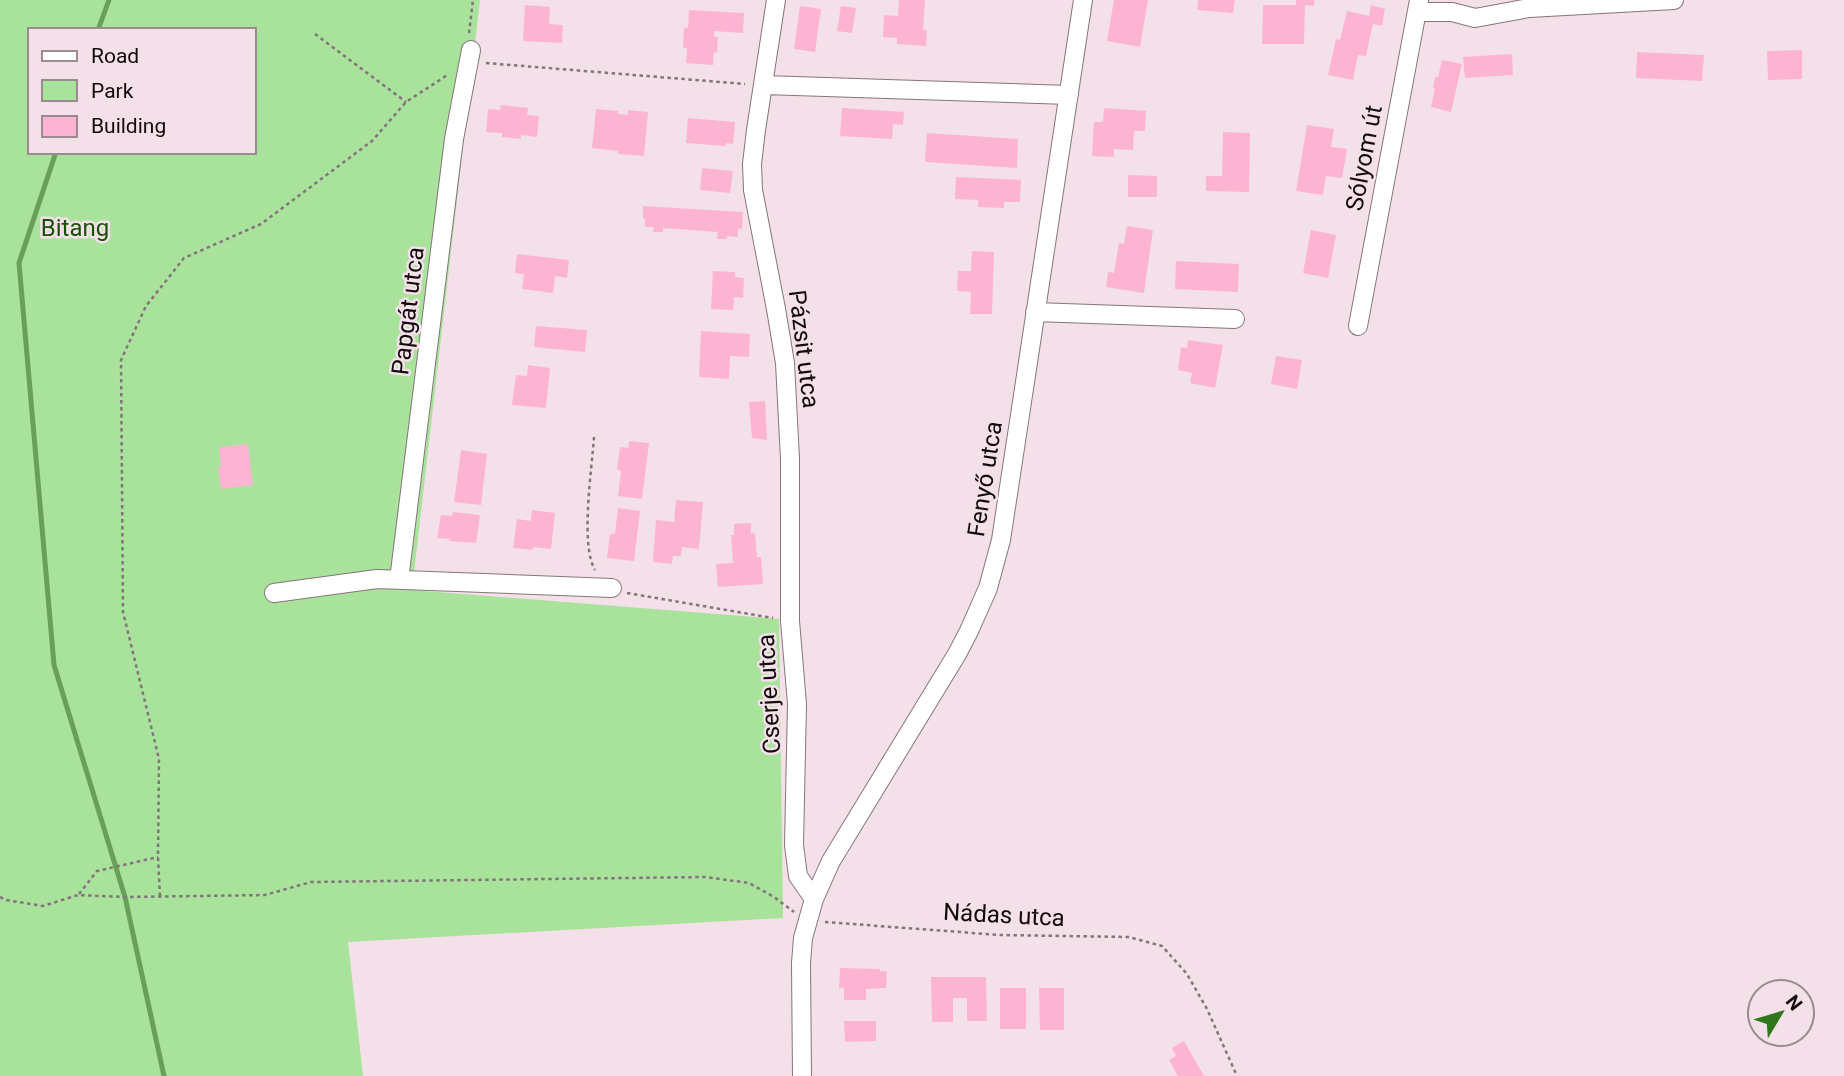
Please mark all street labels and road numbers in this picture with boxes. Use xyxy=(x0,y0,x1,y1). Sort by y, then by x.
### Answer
street label: Sólyom út xyxy=(1340,103,1388,213)
street label: Papgát utca xyxy=(386,245,430,377)
street label: Pázsit utca xyxy=(783,288,825,410)
street label: Fenyő utca xyxy=(962,419,1008,539)
street label: Cserje utca xyxy=(752,633,786,755)
street label: Nádas utca xyxy=(942,898,1066,932)

